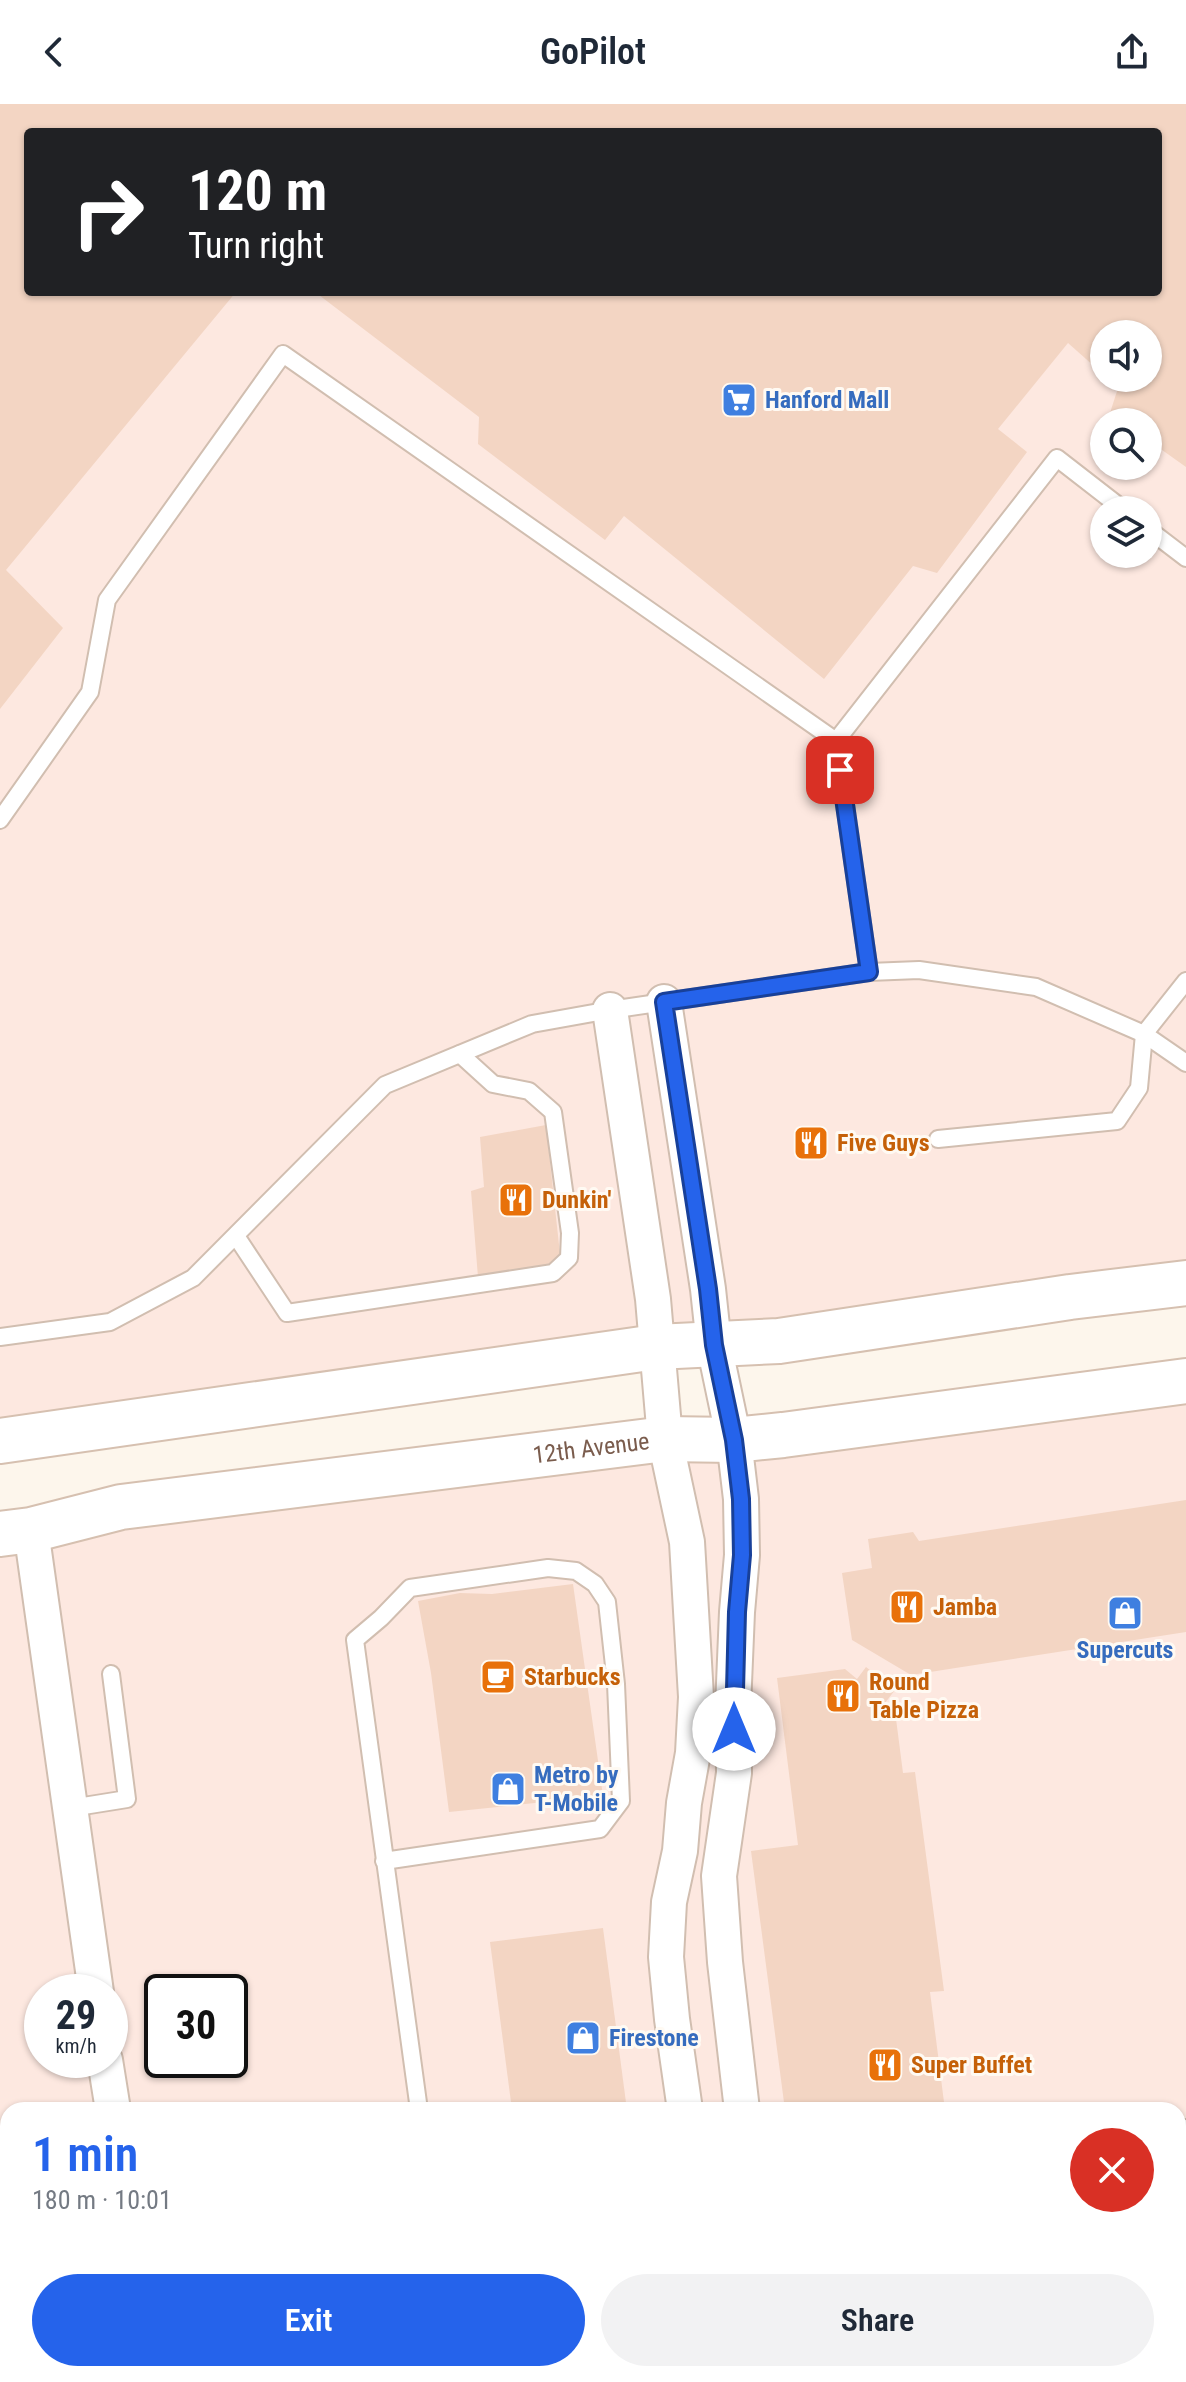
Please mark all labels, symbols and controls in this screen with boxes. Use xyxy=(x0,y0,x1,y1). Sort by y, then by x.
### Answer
icon: back xyxy=(32,30,76,74)
icon: share xyxy=(1110,30,1154,74)
text: GoPilot xyxy=(540,31,646,73)
text: 120 m xyxy=(188,158,327,224)
icon: right xyxy=(56,160,160,264)
text: Turn right xyxy=(188,225,324,267)
map controls xyxy=(1090,320,1162,568)
button: sound xyxy=(1090,320,1162,392)
supermarket icon: Hanford Mall xyxy=(720,381,758,419)
place label: Hanford Mall xyxy=(765,386,889,414)
button: search xyxy=(1090,408,1162,480)
button: layers xyxy=(1090,496,1162,568)
pin xyxy=(806,736,874,804)
icon: arrive xyxy=(818,748,862,792)
restaurant icon: Five Guys xyxy=(792,1124,830,1162)
place label: Five Guys xyxy=(837,1129,930,1157)
restaurant icon: Dunkin' xyxy=(497,1181,535,1219)
place label: Dunkin' xyxy=(542,1186,612,1214)
street label: 12th Avenue xyxy=(531,1427,651,1469)
restaurant icon: Jamba xyxy=(888,1588,926,1626)
place label: Jamba xyxy=(933,1593,997,1621)
shop icon: Supercuts xyxy=(1106,1594,1144,1632)
place label: Supercuts xyxy=(1077,1636,1174,1664)
cafe icon: Starbucks xyxy=(479,1658,517,1696)
place label: Starbucks xyxy=(524,1663,621,1691)
place label: Round Table Pizza xyxy=(869,1668,979,1724)
restaurant icon: Round Table Pizza xyxy=(824,1677,862,1715)
position arrow xyxy=(692,1687,776,1771)
place label: Metro by T-Mobile xyxy=(534,1761,619,1817)
shop icon: Metro by T-Mobile xyxy=(489,1770,527,1808)
speed limit sign: 30 xyxy=(144,1974,248,2078)
text: 29 xyxy=(56,1992,96,2039)
shop icon: Firestone xyxy=(564,2019,602,2057)
place label: Firestone xyxy=(609,2024,699,2052)
text: km/h xyxy=(55,2034,97,2058)
restaurant icon: Super Buffet xyxy=(866,2046,904,2084)
place label: Super Buffet xyxy=(911,2051,1032,2079)
text: 1 min xyxy=(32,2126,138,2183)
button: close xyxy=(1070,2128,1154,2212)
text: 180 m · 10:01 xyxy=(32,2185,172,2215)
button: Exit xyxy=(32,2274,585,2366)
button: Share xyxy=(601,2274,1154,2366)

